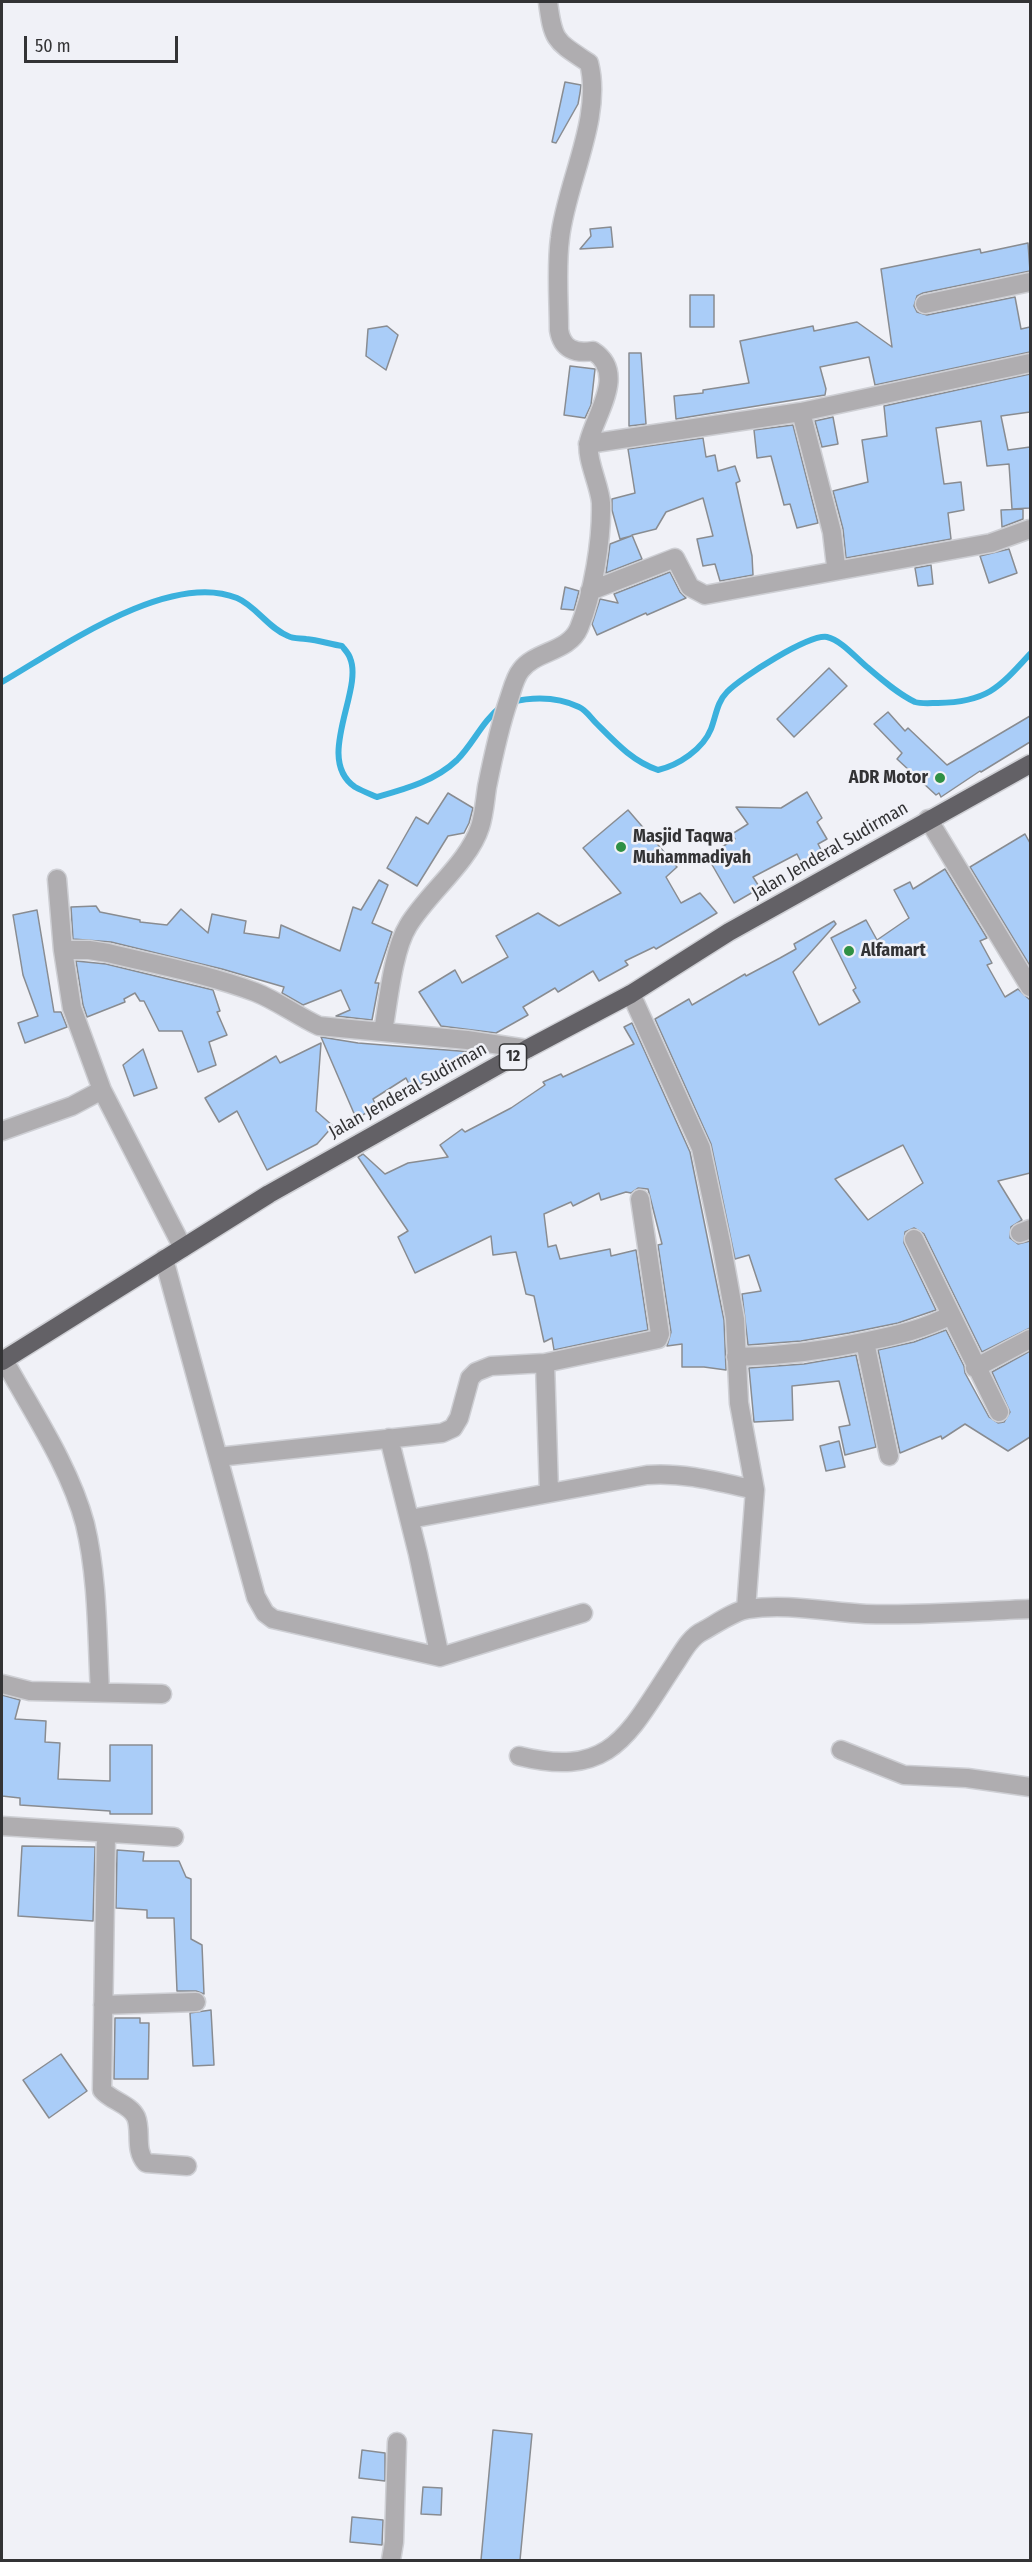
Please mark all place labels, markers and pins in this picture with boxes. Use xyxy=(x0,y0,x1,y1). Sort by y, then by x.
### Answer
place label: ADR Motor xyxy=(849,767,928,789)
marker: ADR Motor xyxy=(933,771,947,785)
place label: Masjid Taqwa Muhammadiyah xyxy=(633,826,751,868)
marker: Masjid Taqwa Muhammadiyah xyxy=(614,840,628,854)
place label: Alfamart xyxy=(861,940,926,962)
marker: Alfamart xyxy=(842,944,856,958)

